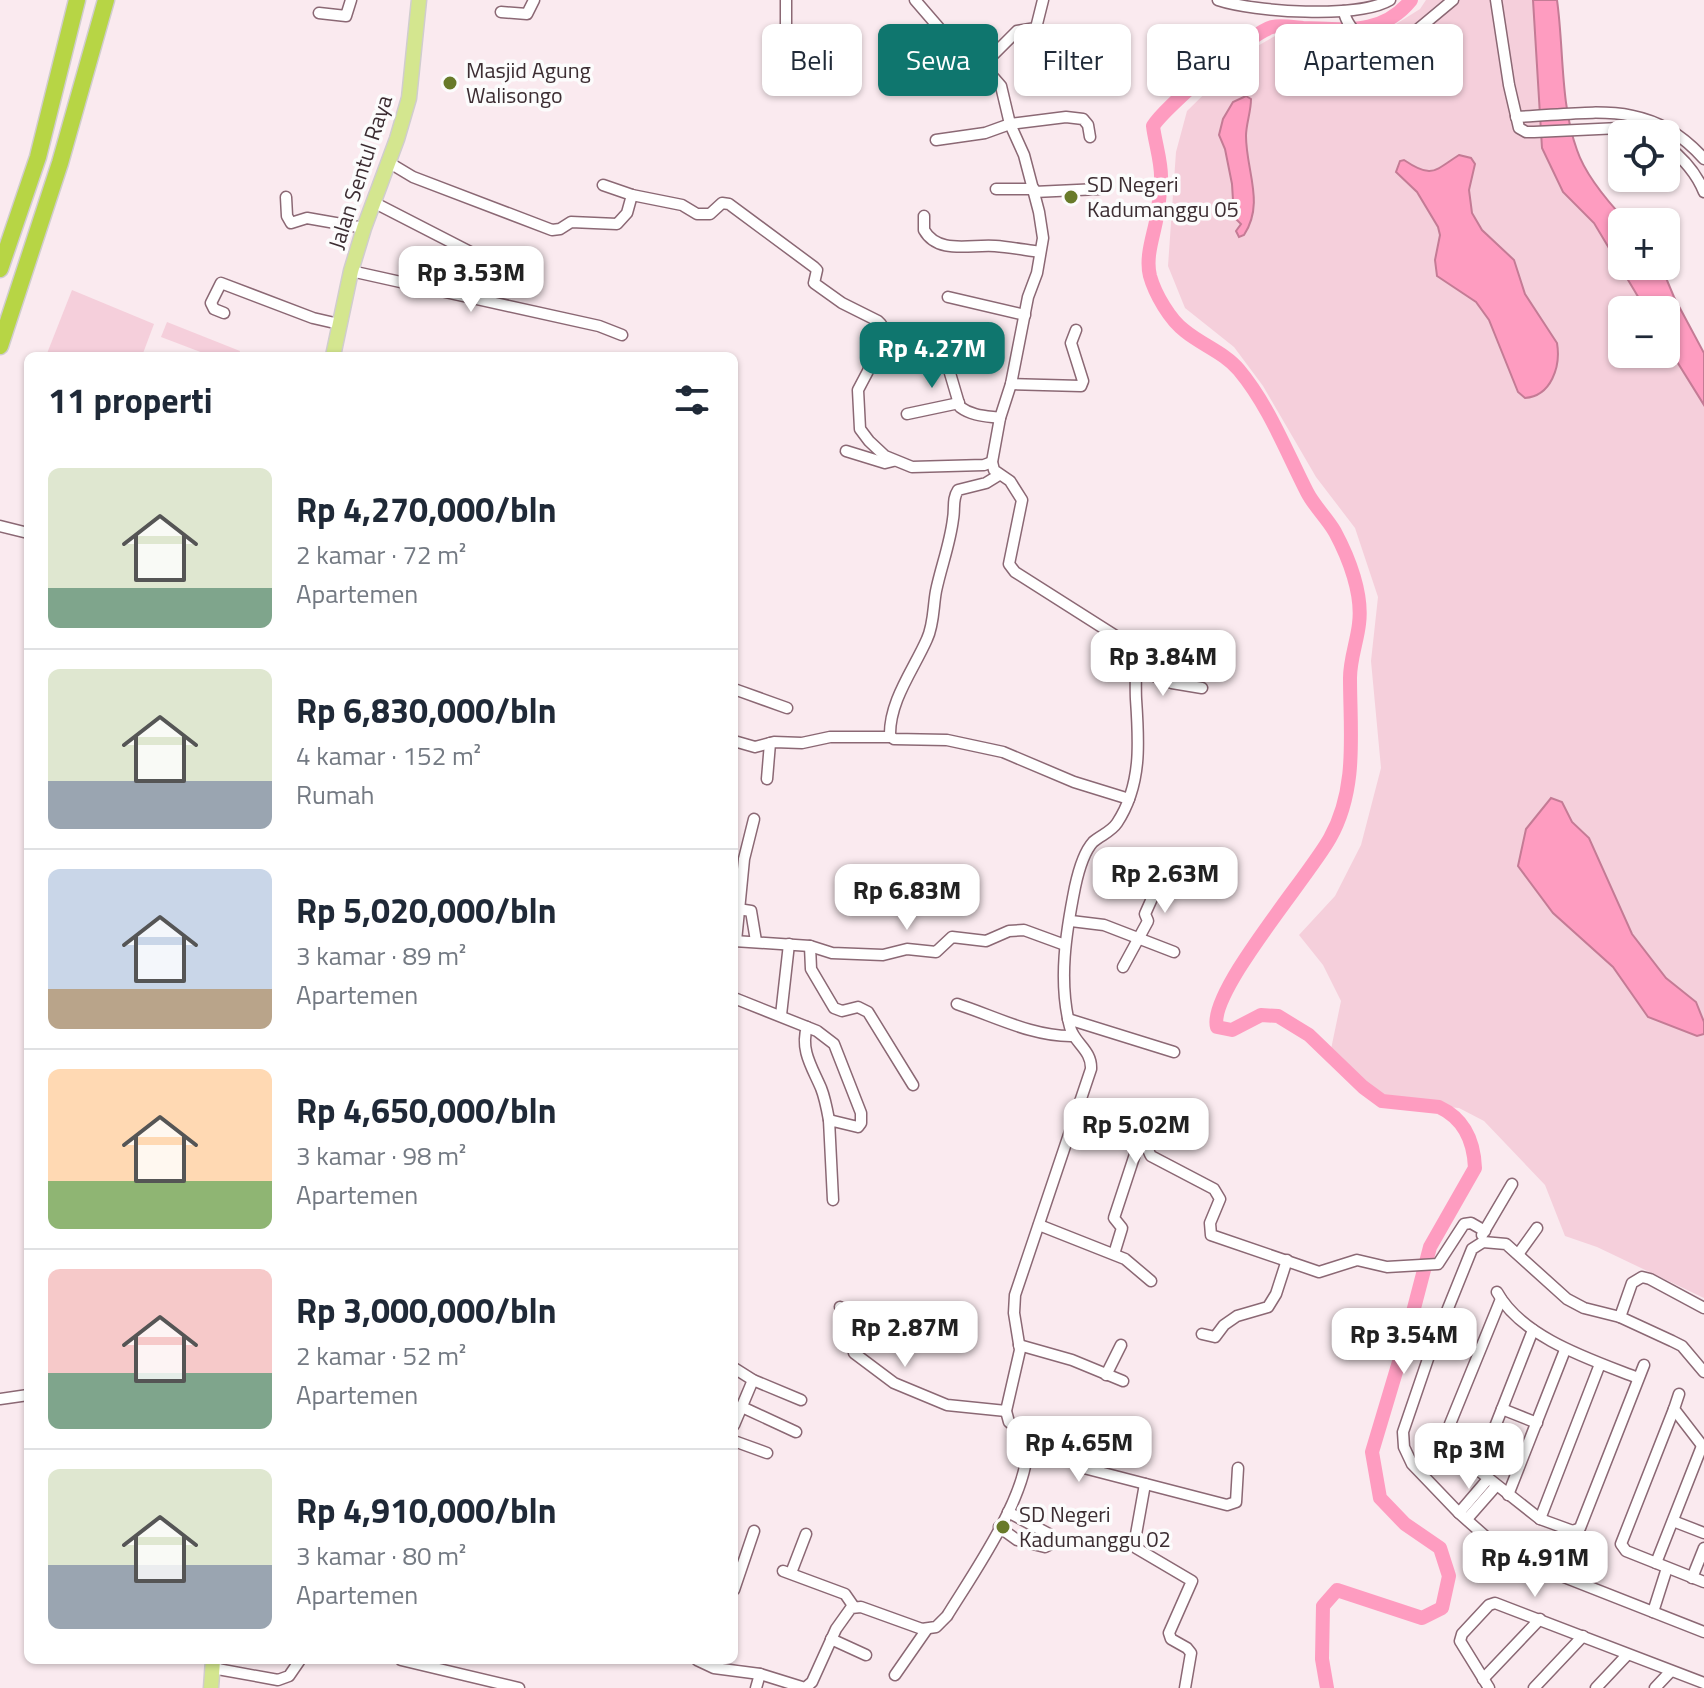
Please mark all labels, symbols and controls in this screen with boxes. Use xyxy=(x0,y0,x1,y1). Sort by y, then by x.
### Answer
chip: Beli xyxy=(762,24,862,96)
chip: Sewa xyxy=(878,24,998,96)
chip: Filter xyxy=(1014,24,1131,96)
chip: Baru xyxy=(1147,24,1259,96)
chip: Apartemen xyxy=(1275,24,1463,96)
place label: Masjid Agung Walisongo xyxy=(466,53,591,112)
marker: Masjid Agung Walisongo xyxy=(441,74,459,92)
street label: Jalan Sentul Raya xyxy=(319,91,401,253)
map controls xyxy=(1608,120,1680,368)
button: locate xyxy=(1608,120,1680,192)
place label: SD Negeri Kadumanggu 05 xyxy=(1087,167,1239,226)
marker: SD Negeri Kadumanggu 05 xyxy=(1062,188,1080,206)
button: + xyxy=(1608,208,1680,280)
pin: Rp 3.53M xyxy=(388,246,554,314)
text: Rp 3.53M xyxy=(417,252,525,291)
button: − xyxy=(1608,296,1680,368)
pin: Rp 4.27M xyxy=(849,322,1015,390)
text: Rp 4.27M xyxy=(878,328,986,367)
text: 11 properti xyxy=(48,374,212,426)
icon: filters xyxy=(670,378,714,422)
text: Rp 4,270,000/bln xyxy=(296,483,557,535)
icon: home xyxy=(112,500,208,596)
text: 2 kamar · 72 m² xyxy=(296,535,466,574)
text: Apartemen xyxy=(296,574,418,613)
pin: Rp 3.84M xyxy=(1080,630,1246,698)
text: Rp 3.84M xyxy=(1109,636,1217,675)
text: Rp 6,830,000/bln xyxy=(296,684,557,736)
icon: home xyxy=(112,701,208,797)
text: 4 kamar · 152 m² xyxy=(296,736,481,775)
text: Rumah xyxy=(296,775,374,814)
pin: Rp 2.63M xyxy=(1082,847,1248,915)
text: Rp 2.63M xyxy=(1111,853,1219,892)
pin: Rp 6.83M xyxy=(824,864,990,932)
text: Rp 6.83M xyxy=(853,870,961,909)
text: Rp 5,020,000/bln xyxy=(296,884,557,936)
icon: home xyxy=(112,901,208,997)
text: 3 kamar · 89 m² xyxy=(296,936,466,975)
text: Apartemen xyxy=(296,975,418,1014)
text: Rp 4,650,000/bln xyxy=(296,1084,557,1136)
pin: Rp 5.02M xyxy=(1053,1098,1219,1166)
icon: home xyxy=(112,1101,208,1197)
text: Rp 5.02M xyxy=(1082,1104,1190,1143)
text: 3 kamar · 98 m² xyxy=(296,1136,466,1175)
text: Apartemen xyxy=(296,1175,418,1214)
text: Rp 3,000,000/bln xyxy=(296,1284,557,1336)
icon: home xyxy=(112,1301,208,1397)
pin: Rp 2.87M xyxy=(822,1301,988,1369)
text: Rp 2.87M xyxy=(851,1307,959,1346)
pin: Rp 3.54M xyxy=(1321,1308,1487,1376)
text: Rp 3.54M xyxy=(1350,1314,1458,1353)
text: 2 kamar · 52 m² xyxy=(296,1336,466,1375)
text: Apartemen xyxy=(296,1375,418,1414)
pin: Rp 4.65M xyxy=(996,1416,1162,1484)
text: Rp 4.65M xyxy=(1025,1422,1133,1461)
pin: Rp 3M xyxy=(1413,1423,1525,1491)
text: Rp 3M xyxy=(1433,1429,1505,1468)
text: Rp 4,910,000/bln xyxy=(296,1484,557,1536)
place label: SD Negeri Kadumanggu 02 xyxy=(1019,1497,1171,1556)
icon: home xyxy=(112,1501,208,1597)
marker: SD Negeri Kadumanggu 02 xyxy=(994,1518,1012,1536)
pin: Rp 4.91M xyxy=(1452,1531,1618,1599)
text: 3 kamar · 80 m² xyxy=(296,1536,466,1575)
text: Rp 4.91M xyxy=(1481,1537,1589,1576)
text: Apartemen xyxy=(296,1575,418,1614)

